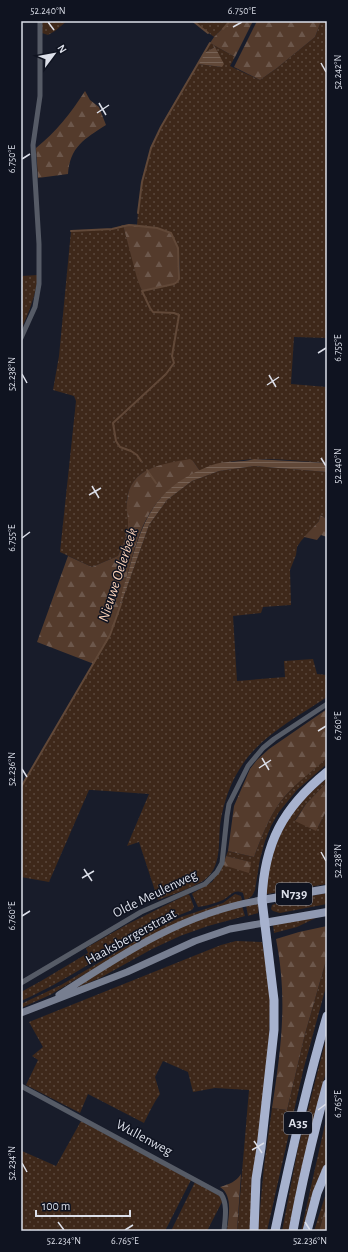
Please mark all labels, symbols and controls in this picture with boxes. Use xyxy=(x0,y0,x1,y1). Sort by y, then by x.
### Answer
text: 52.240°N xyxy=(30,6,66,16)
text: 6.750°E xyxy=(228,6,256,16)
north arrow xyxy=(34,34,74,74)
text: N xyxy=(55,43,69,55)
text: 52.242°N xyxy=(333,55,343,89)
text: 6.750°E xyxy=(7,145,17,173)
text: 6.755°E xyxy=(333,334,343,362)
text: 52.238°N xyxy=(7,357,17,391)
text: 52.240°N xyxy=(333,448,343,484)
text: 6.755°E xyxy=(7,524,17,552)
water label: Nieuwe Oelerbeek xyxy=(96,526,140,624)
text: 6.760°E xyxy=(333,711,343,740)
text: 52.236°N xyxy=(7,752,17,786)
text: 52.238°N xyxy=(333,844,343,878)
street label: Olde Meulenweg xyxy=(111,867,200,920)
road number: N739 xyxy=(276,883,312,905)
text: 6.760°E xyxy=(7,901,17,930)
street label: Haaksbergerstraat xyxy=(83,906,179,968)
text: 6.765°E xyxy=(333,1090,343,1118)
road number: A35 xyxy=(284,1112,312,1134)
street label: Wullenweg xyxy=(113,1117,175,1159)
text: 52.234°N xyxy=(7,1146,17,1180)
scale bar xyxy=(36,1192,130,1218)
text: 100 m xyxy=(42,1200,70,1212)
text: 52.234°N xyxy=(47,1236,81,1246)
text: 6.765°E xyxy=(111,1236,139,1246)
text: 52.236°N xyxy=(293,1236,327,1246)

